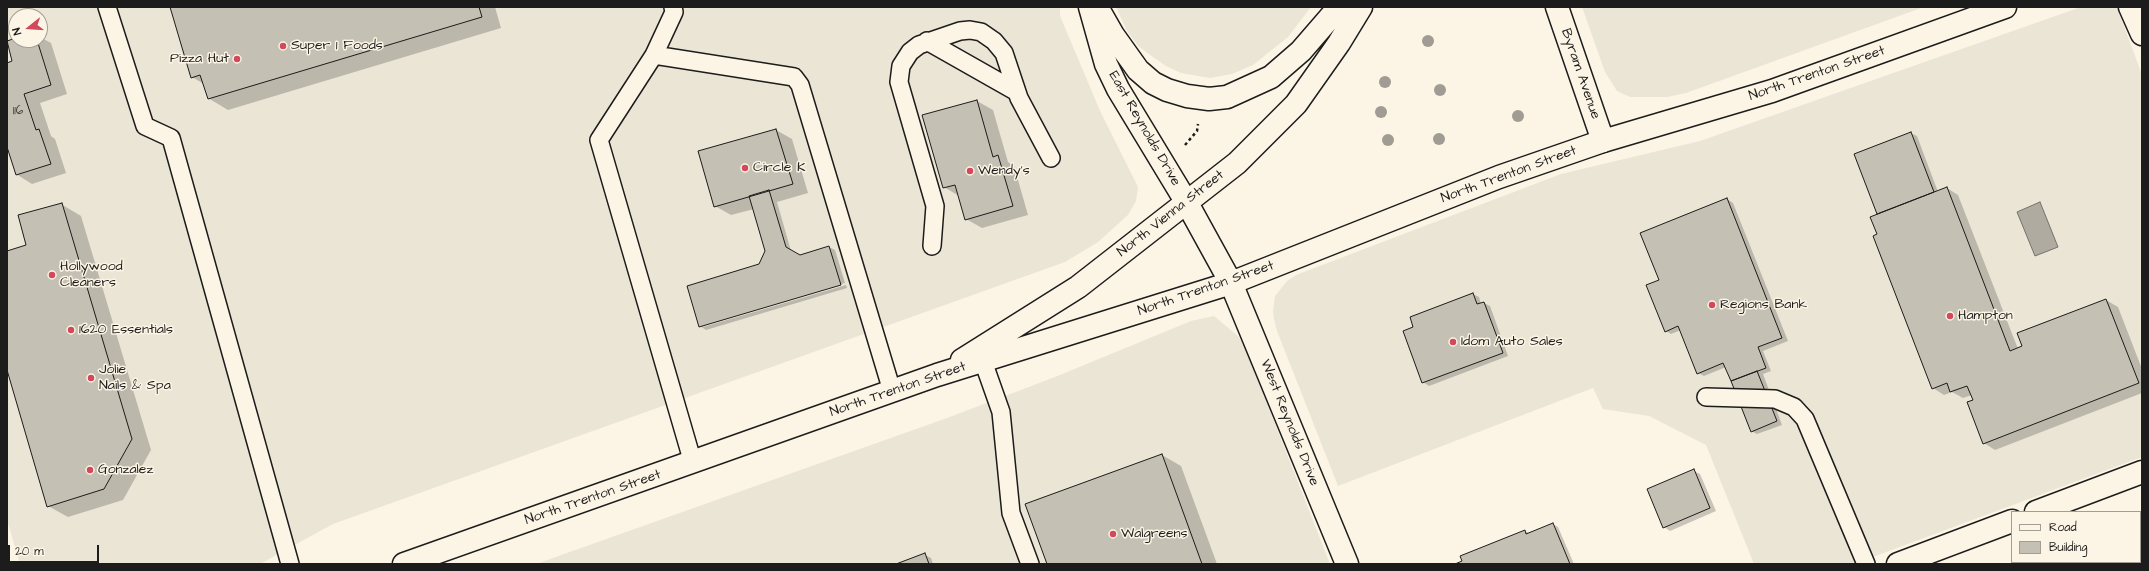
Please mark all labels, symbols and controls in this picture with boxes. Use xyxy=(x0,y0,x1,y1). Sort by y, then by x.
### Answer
north arrow xyxy=(8,8,48,48)
text: N xyxy=(9,26,25,37)
street label: Byram Avenue xyxy=(1557,27,1603,121)
place label: Super 1 Foods xyxy=(291,38,383,54)
marker: Super 1 Foods xyxy=(278,41,288,51)
street label: North Trenton Street xyxy=(1747,43,1887,105)
place label: Pizza Hut xyxy=(170,51,229,67)
marker: Pizza Hut xyxy=(232,54,242,64)
street label: East Reynolds Drive xyxy=(1104,69,1184,189)
house number: 116 xyxy=(13,104,23,118)
street label: North Trenton Street xyxy=(1439,143,1579,207)
place label: Circle K xyxy=(753,160,805,176)
marker: Circle K xyxy=(740,163,750,173)
place label: Wendy's xyxy=(978,163,1030,179)
marker: Wendy's xyxy=(965,166,975,176)
street label: North Vienna Street xyxy=(1114,167,1228,261)
street label: North Trenton Street xyxy=(1136,258,1276,320)
place label: Hollywood Cleaners xyxy=(60,259,123,292)
marker: Hollywood Cleaners xyxy=(47,270,57,280)
place label: Regions Bank xyxy=(1720,297,1807,313)
marker: Regions Bank xyxy=(1707,300,1717,310)
place label: Hampton xyxy=(1958,308,2013,324)
marker: Hampton xyxy=(1945,311,1955,321)
place label: 1620 Essentials xyxy=(79,322,173,338)
marker: 1620 Essentials xyxy=(66,325,76,335)
place label: Idom Auto Sales xyxy=(1461,334,1563,350)
marker: Idom Auto Sales xyxy=(1448,337,1458,347)
street label: West Reynolds Drive xyxy=(1256,357,1322,489)
street label: North Trenton Street xyxy=(828,359,968,421)
place label: Jolie Nails & Spa xyxy=(99,362,171,394)
marker: Jolie Nails & Spa xyxy=(86,373,96,383)
place label: Gonzalez xyxy=(98,462,153,478)
marker: Gonzalez xyxy=(85,465,95,475)
street label: North Trenton Street xyxy=(523,467,663,529)
legend xyxy=(2011,511,2141,563)
text: Road xyxy=(2049,519,2077,536)
place label: Walgreens xyxy=(1121,526,1188,542)
marker: Walgreens xyxy=(1108,529,1118,539)
scale bar xyxy=(10,537,101,563)
text: Building xyxy=(2049,539,2087,556)
text: 20 m xyxy=(15,543,44,560)

